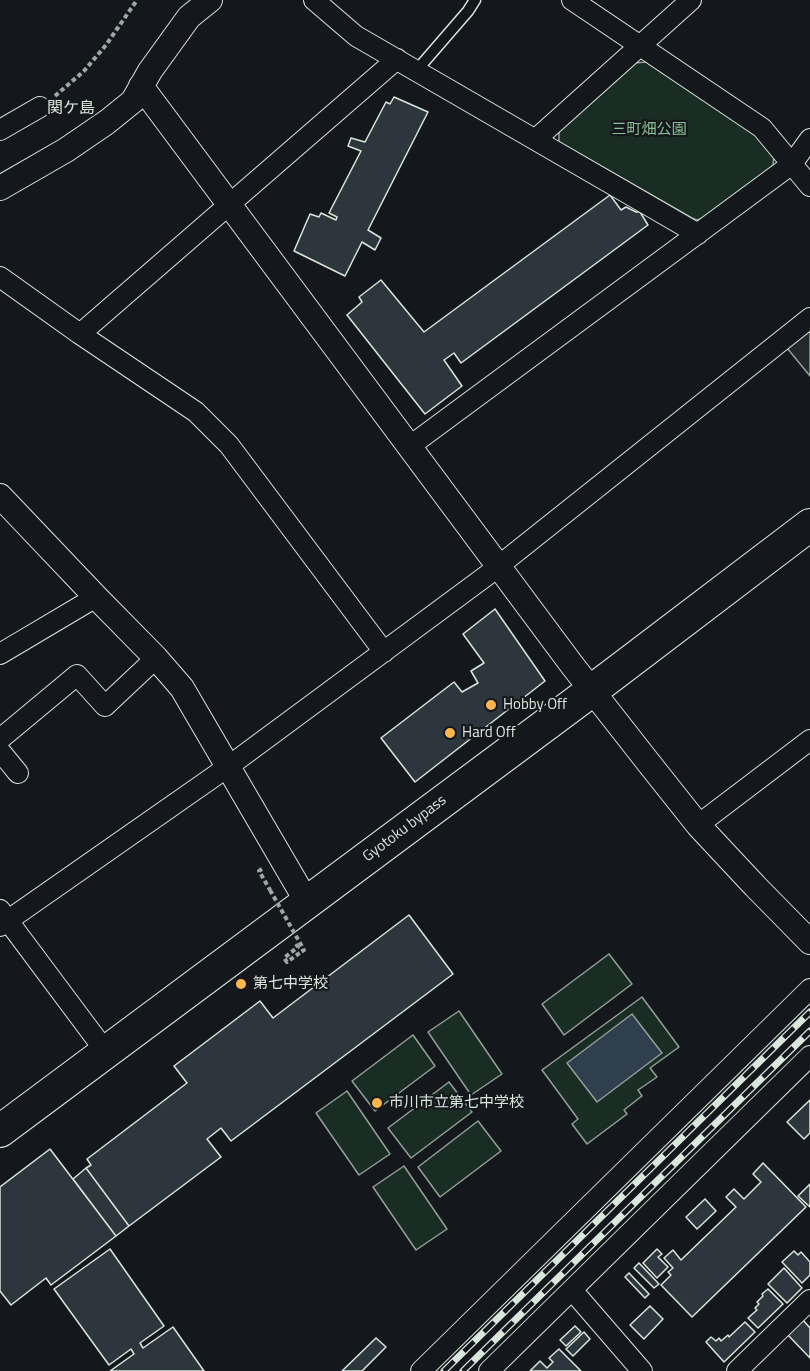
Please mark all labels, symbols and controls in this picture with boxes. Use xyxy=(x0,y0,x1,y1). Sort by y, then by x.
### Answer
district label: 関ケ島 xyxy=(47,99,95,119)
park label: 三町畑公園 xyxy=(612,121,686,139)
place label: Hobby Off xyxy=(503,696,567,714)
marker: Hobby Off xyxy=(484,698,498,712)
place label: Hard Off xyxy=(462,724,516,742)
marker: Hard Off xyxy=(443,726,457,740)
street label: Gyotoku bypass xyxy=(360,792,450,866)
place label: 第七中学校 xyxy=(253,975,328,993)
marker: 第七中学校 xyxy=(234,977,248,991)
place label: 市川市立第七中学校 xyxy=(389,1094,524,1112)
marker: 市川市立第七中学校 xyxy=(370,1096,384,1110)

